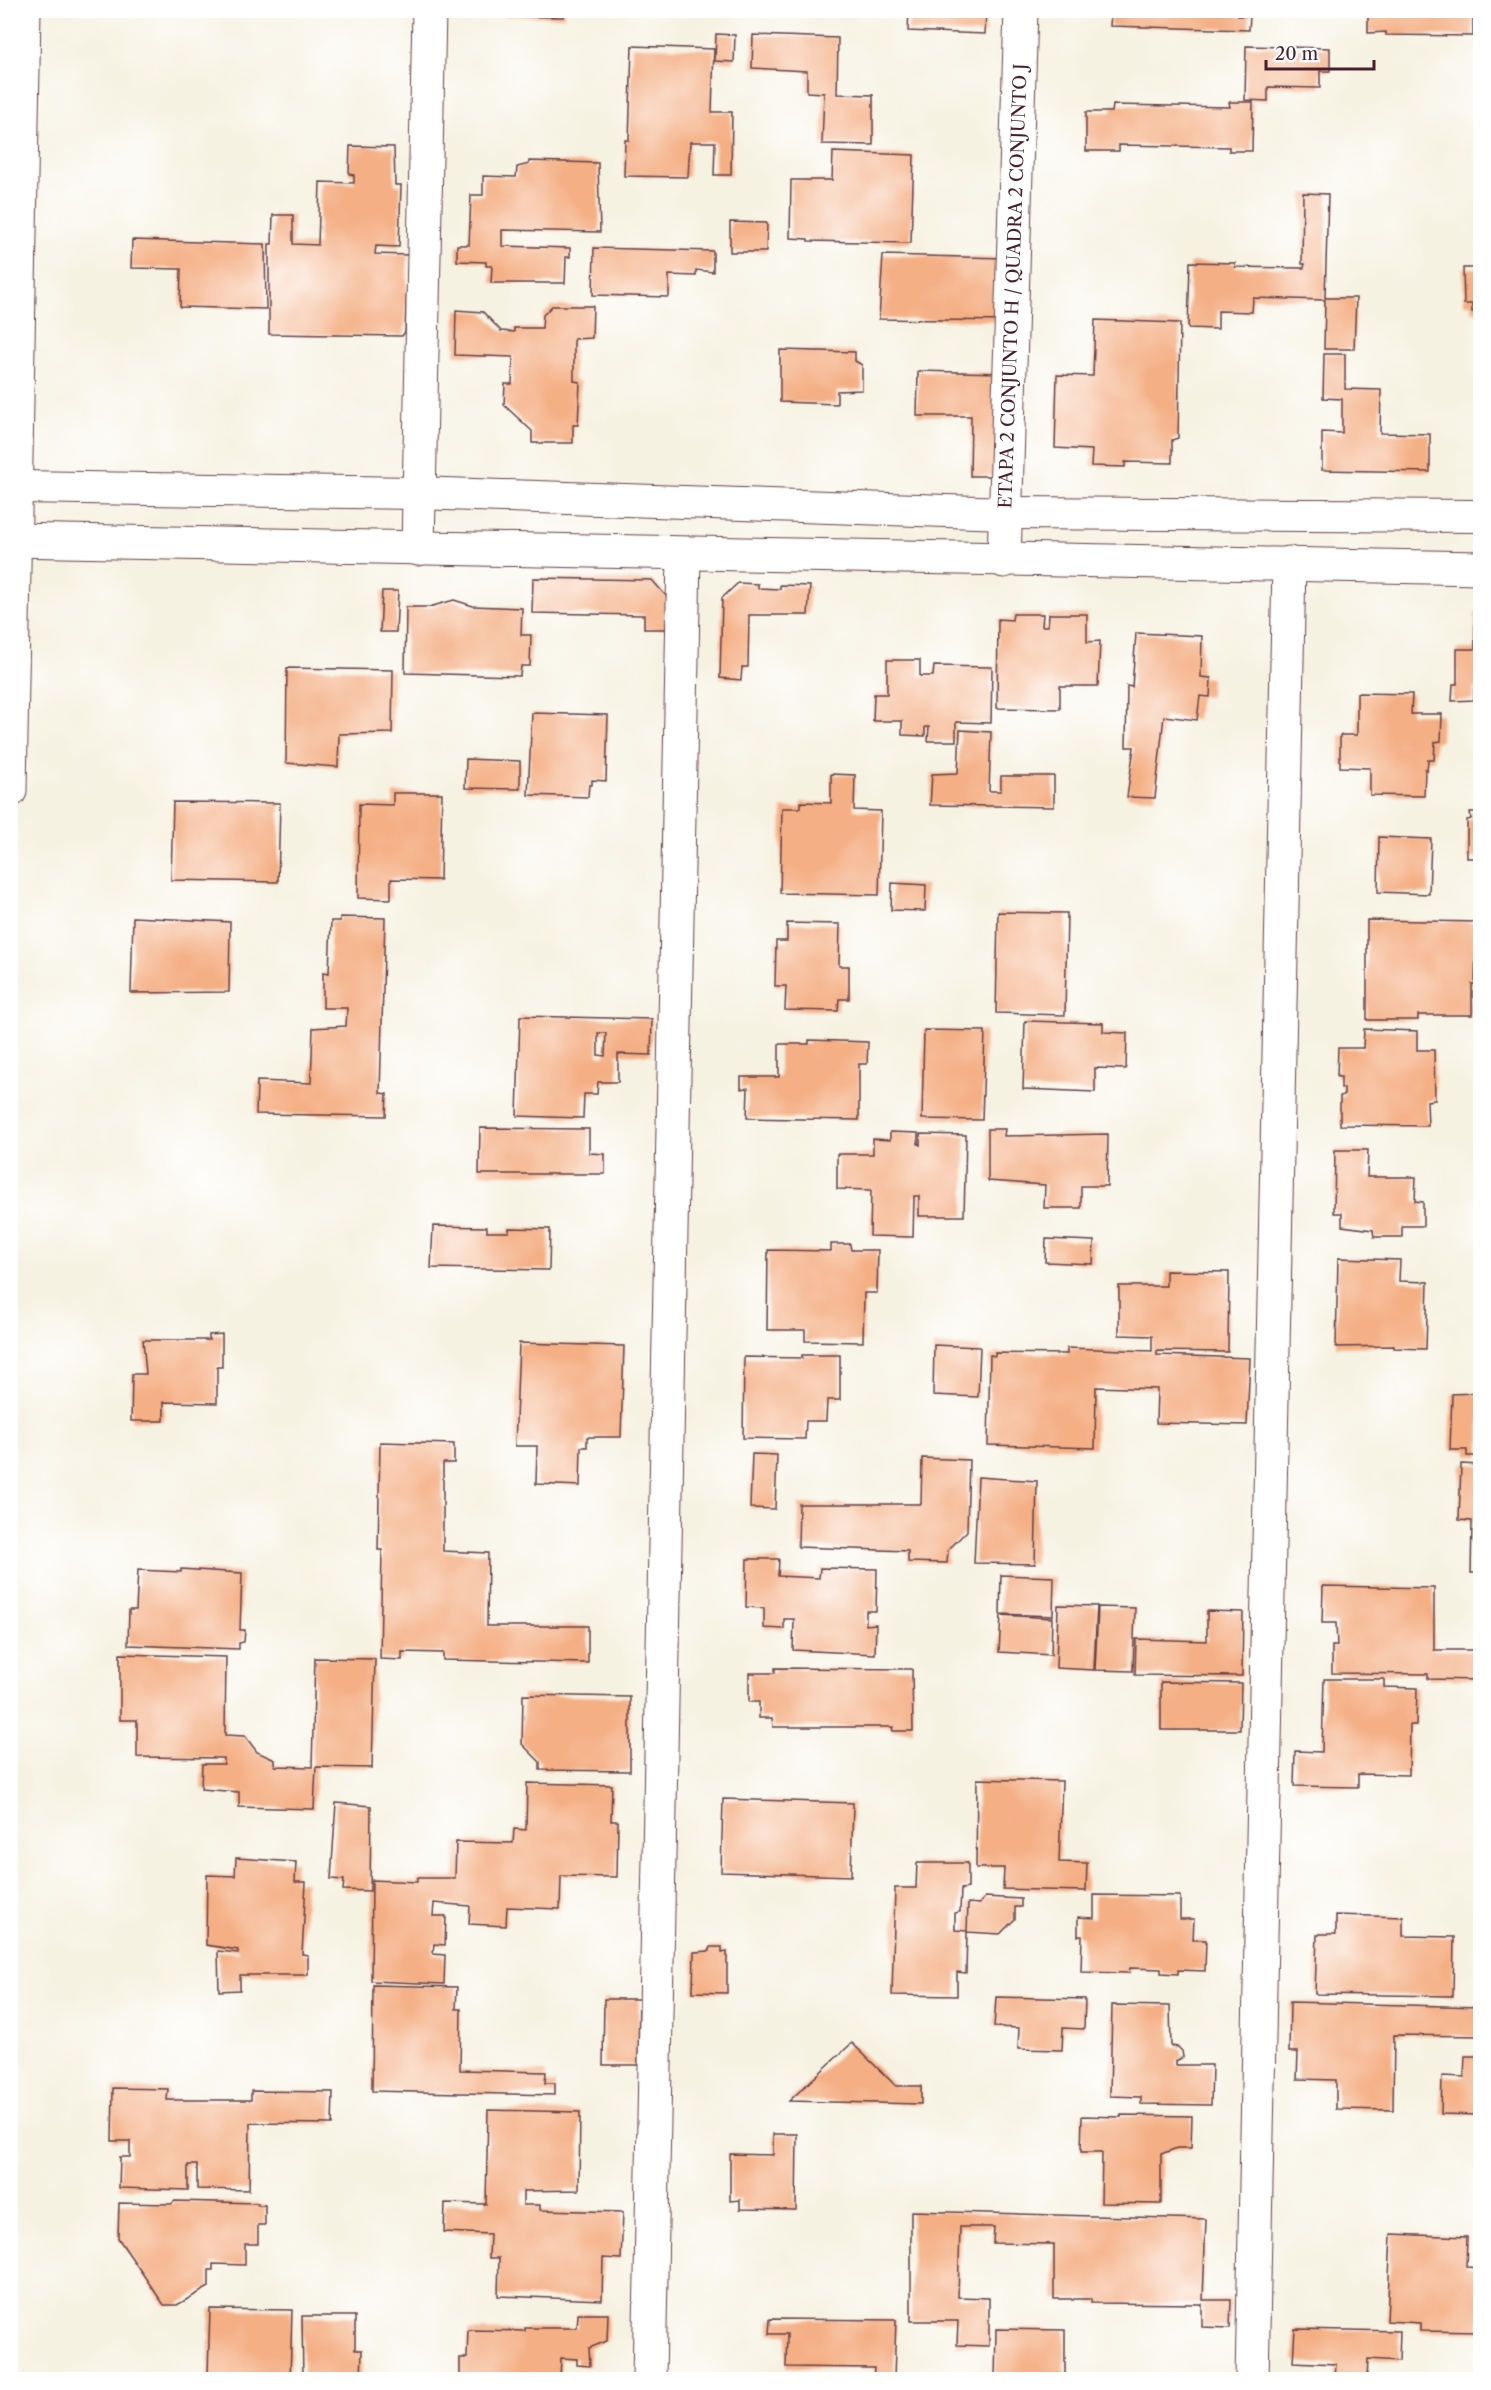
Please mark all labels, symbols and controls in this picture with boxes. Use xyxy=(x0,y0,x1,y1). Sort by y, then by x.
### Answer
scale bar xyxy=(1266,33,1374,71)
text: 20 m xyxy=(1275,43,1319,65)
street label: ETAPA 2 CONJUNTO H / QUADRA 2 CONJUNTO J xyxy=(994,63,1032,509)

